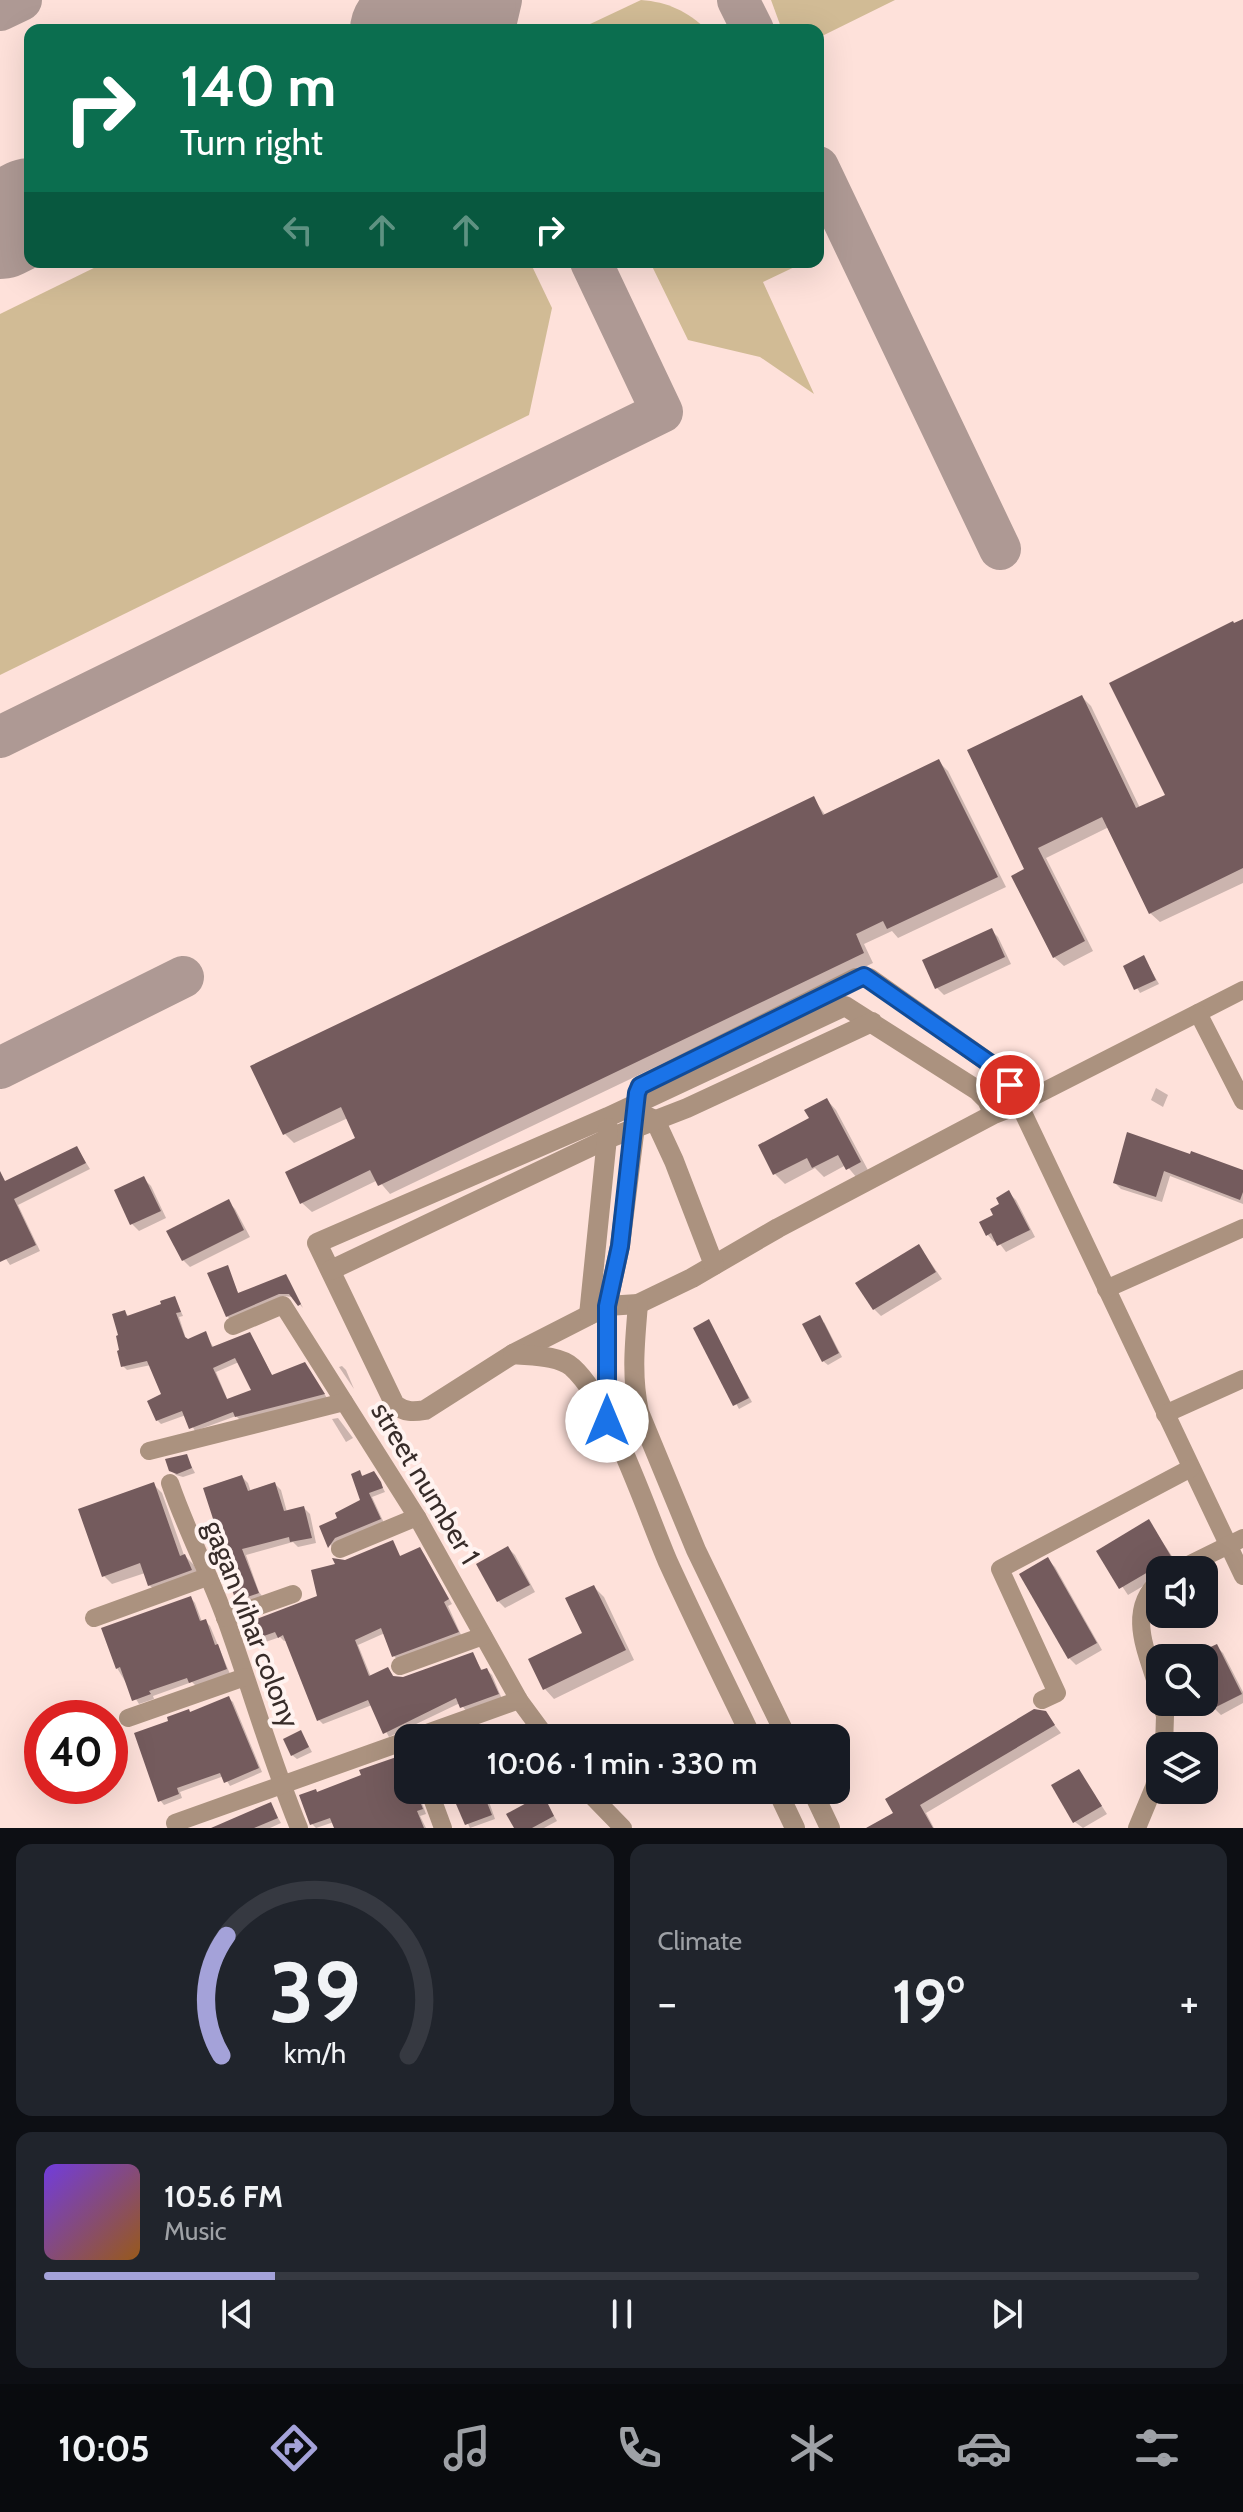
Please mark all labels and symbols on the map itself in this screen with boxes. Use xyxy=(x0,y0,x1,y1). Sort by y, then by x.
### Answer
pin xyxy=(976,1051,1044,1119)
position arrow xyxy=(565,1379,649,1463)
street label: street number 1 xyxy=(364,1396,488,1570)
street label: gagan vihar colony xyxy=(197,1515,307,1733)
speed limit sign: 40 xyxy=(24,1700,128,1804)

